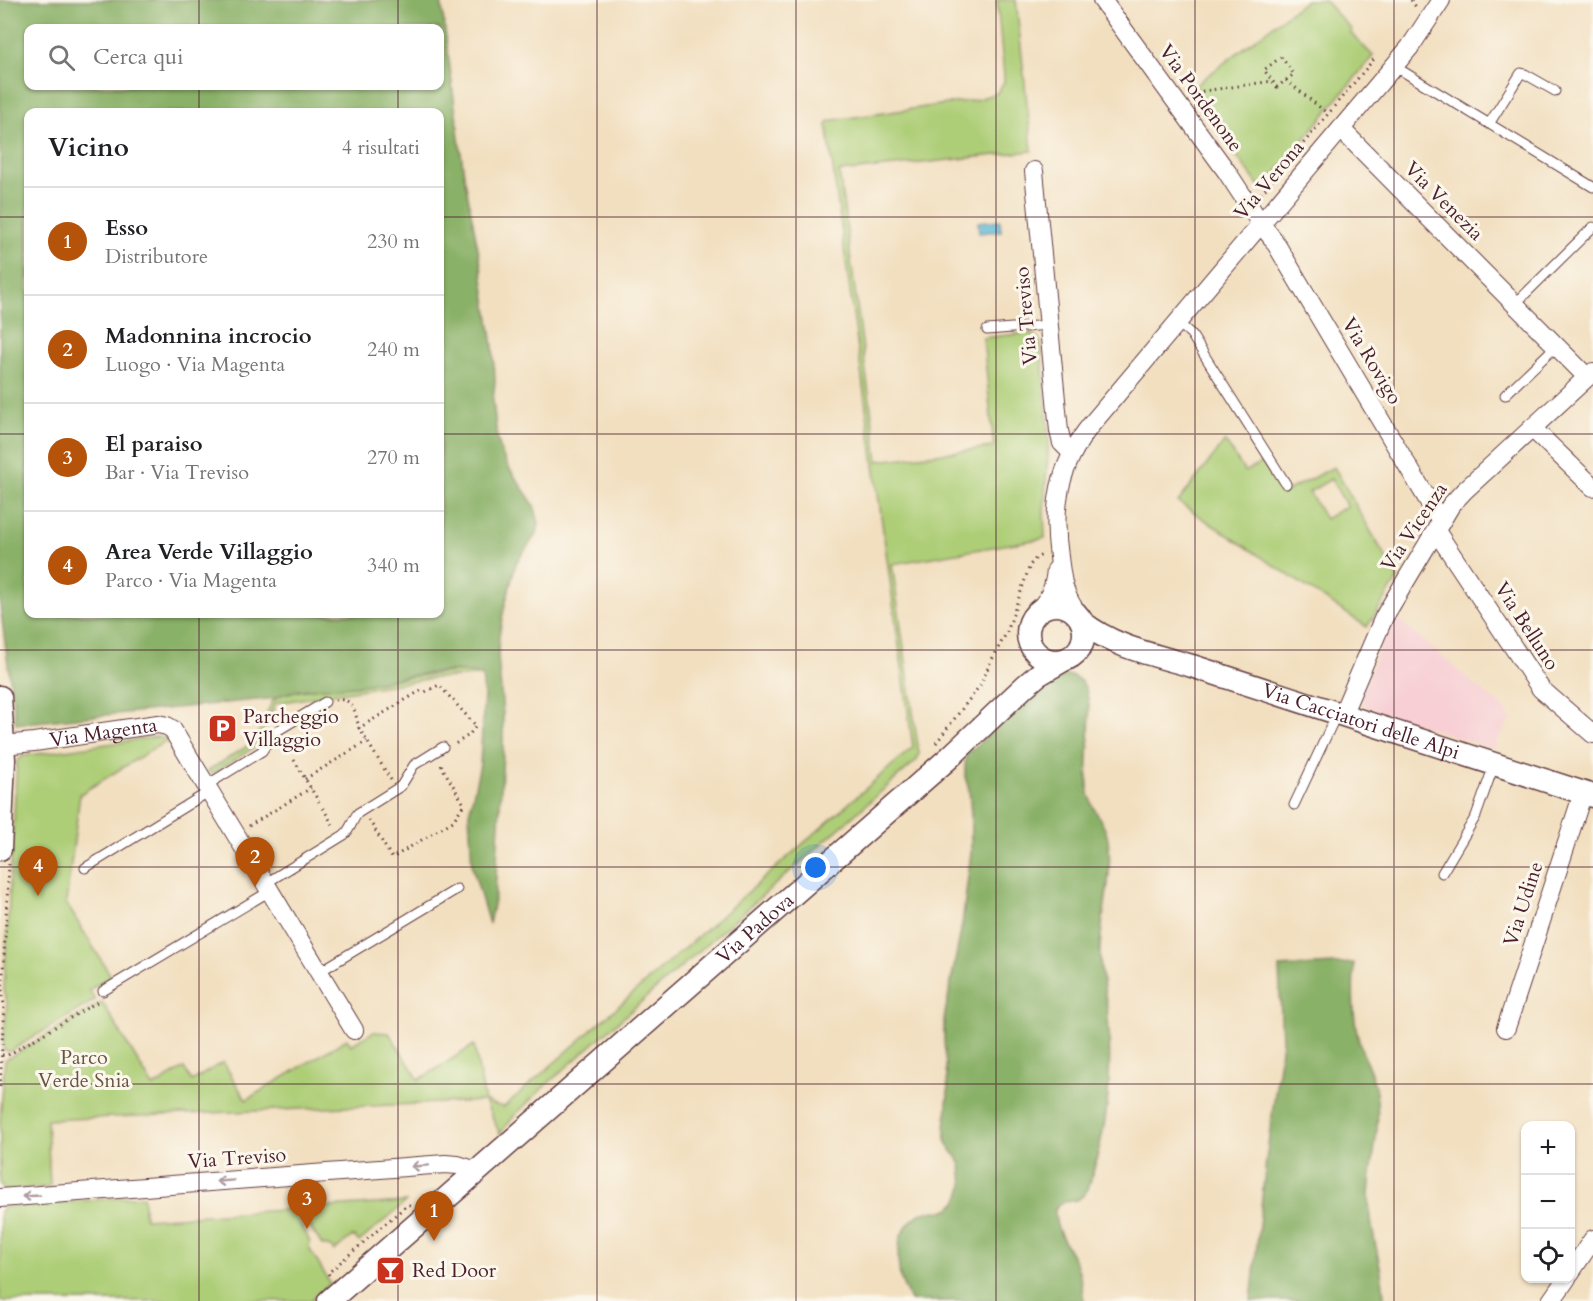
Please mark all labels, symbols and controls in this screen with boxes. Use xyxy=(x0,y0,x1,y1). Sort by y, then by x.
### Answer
search box xyxy=(24,24,444,90)
street label: Via Pordenone xyxy=(1153,39,1249,157)
icon: search xyxy=(45,41,78,74)
text: Cerca qui xyxy=(93,42,183,72)
text: Vicino xyxy=(48,130,129,165)
text: 4 risultati xyxy=(342,134,420,161)
street label: Via Verona xyxy=(1228,134,1310,226)
street label: Via Venezia xyxy=(1398,155,1490,247)
text: Esso xyxy=(105,213,148,243)
text: 1 xyxy=(62,228,73,255)
text: 230 m xyxy=(367,228,420,255)
text: Distributore xyxy=(105,243,208,270)
street label: Via Treviso xyxy=(1008,266,1044,366)
street label: Via Rovigo xyxy=(1336,313,1409,410)
text: Madonnina incrocio xyxy=(105,321,312,351)
text: 2 xyxy=(62,336,73,363)
text: 240 m xyxy=(367,336,420,363)
text: Luogo · Via Magenta xyxy=(105,351,285,378)
text: El paraiso xyxy=(105,429,203,459)
text: 3 xyxy=(62,444,73,471)
text: 270 m xyxy=(367,444,420,471)
text: Bar · Via Treviso xyxy=(105,459,249,486)
street label: Via Vicenza xyxy=(1374,477,1454,577)
text: Area Verde Villaggio xyxy=(105,537,313,567)
text: 4 xyxy=(62,552,73,579)
text: 340 m xyxy=(367,552,420,579)
text: Parco · Via Magenta xyxy=(105,567,277,594)
street label: Via Belluno xyxy=(1488,577,1566,676)
street label: Via Cacciatori delle Alpi xyxy=(1259,676,1464,766)
place label: Parcheggio Villaggio xyxy=(243,703,339,753)
street label: Via Magenta xyxy=(47,711,159,753)
parking icon: Parcheggio Villaggio xyxy=(206,712,238,744)
pin: 2 xyxy=(236,838,274,887)
pin: 4 xyxy=(18,846,57,896)
your location xyxy=(801,853,830,882)
street label: Via Udine xyxy=(1497,858,1549,950)
street label: Via Padova xyxy=(710,886,800,970)
park label: Parco Verde Snia xyxy=(38,1044,130,1094)
map controls xyxy=(1521,1121,1575,1283)
button: + xyxy=(1521,1121,1575,1175)
street label: Via Treviso xyxy=(187,1141,287,1175)
one-way arrow xyxy=(410,1161,430,1172)
button: − xyxy=(1521,1175,1575,1229)
one-way arrow xyxy=(216,1176,236,1187)
pin: 3 xyxy=(288,1180,326,1229)
one-way arrow xyxy=(21,1191,41,1202)
pin: 1 xyxy=(414,1192,454,1241)
button: locate xyxy=(1521,1229,1575,1283)
bar icon: Red Door xyxy=(375,1254,407,1286)
place label: Red Door xyxy=(412,1257,497,1284)

